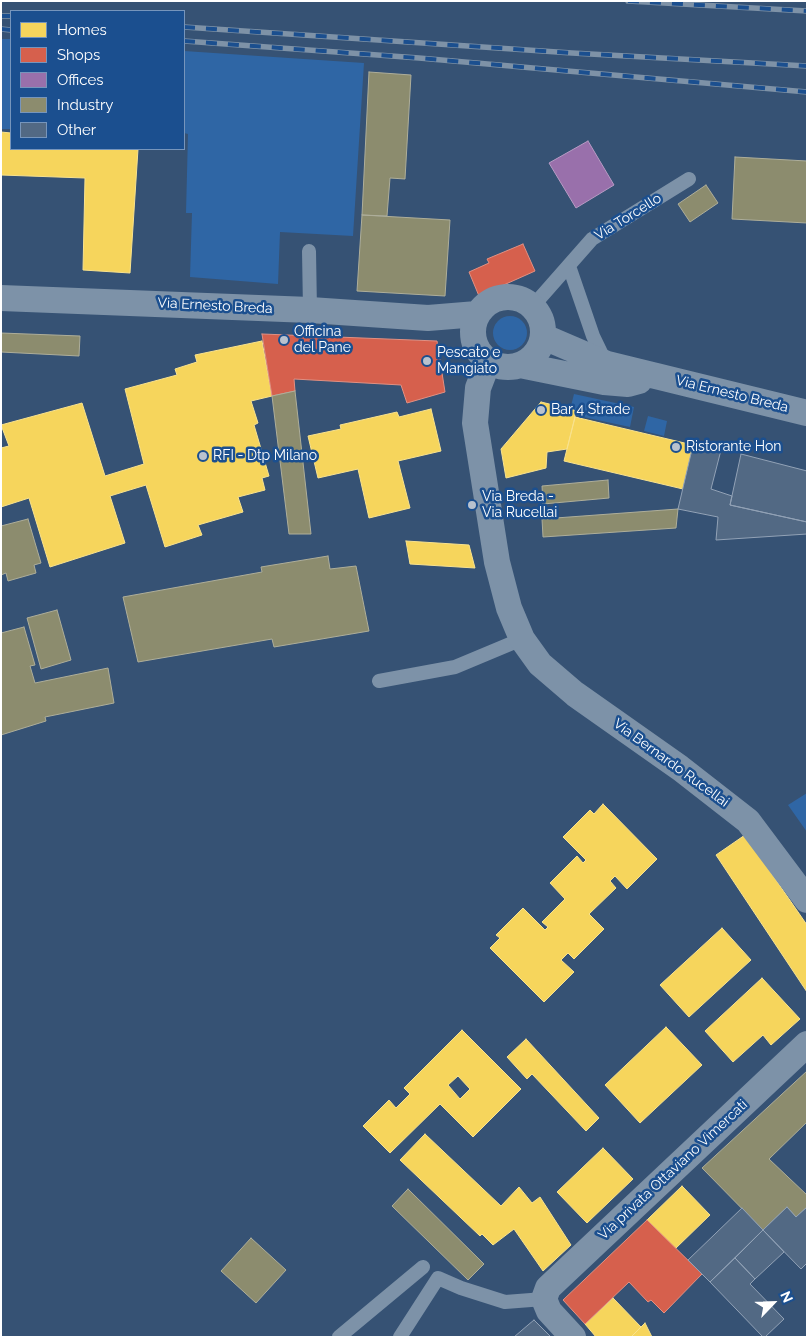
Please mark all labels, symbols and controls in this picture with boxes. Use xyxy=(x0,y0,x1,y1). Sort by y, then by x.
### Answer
legend xyxy=(10,10,185,150)
text: Homes xyxy=(57,21,107,39)
text: Shops xyxy=(57,46,100,64)
text: Offices xyxy=(57,71,104,89)
text: Industry xyxy=(57,96,113,114)
text: Other xyxy=(57,121,96,139)
street label: Via Torcello xyxy=(592,190,664,244)
street label: Via Ernesto Breda xyxy=(157,295,273,317)
place label: Officina del Pane xyxy=(294,324,351,357)
marker: Officina del Pane xyxy=(278,334,290,346)
place label: Pescato e Mangiato xyxy=(437,345,500,378)
marker: Pescato e Mangiato xyxy=(421,355,433,367)
street label: Via Ernesto Breda xyxy=(674,372,790,416)
place label: Bar 4 Strade xyxy=(551,402,630,418)
marker: Bar 4 Strade xyxy=(535,404,547,416)
place label: Ristorante Hon xyxy=(686,439,781,455)
marker: Ristorante Hon xyxy=(670,441,682,453)
place label: RFI - Dtp Milano xyxy=(213,448,317,464)
marker: RFI - Dtp Milano xyxy=(197,450,209,462)
place label: Via Breda - Via Rucellai xyxy=(482,489,557,522)
marker: Via Breda - Via Rucellai xyxy=(466,499,478,511)
street label: Via Bernardo Rucellai xyxy=(610,715,732,811)
street label: Via privata Ottaviano Vimercati xyxy=(595,1096,751,1244)
north arrow xyxy=(748,1278,798,1328)
text: N xyxy=(777,1289,796,1305)

